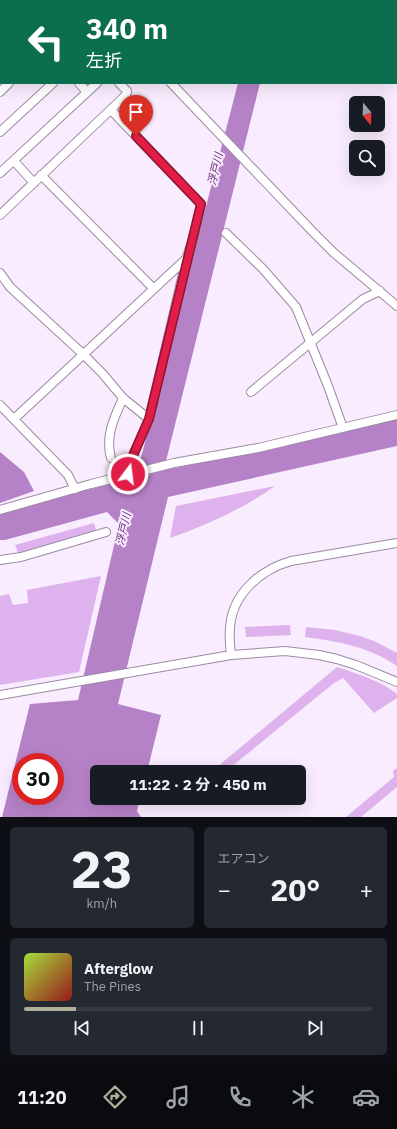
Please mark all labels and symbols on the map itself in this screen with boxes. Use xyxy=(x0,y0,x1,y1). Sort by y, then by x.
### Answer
pin xyxy=(119,95,153,136)
north arrow xyxy=(349,96,385,132)
water label: 浮戸川 xyxy=(204,150,226,187)
position arrow xyxy=(107,453,149,495)
water label: 浮戸川 xyxy=(112,510,134,547)
speed limit sign: 30 xyxy=(12,753,64,805)

